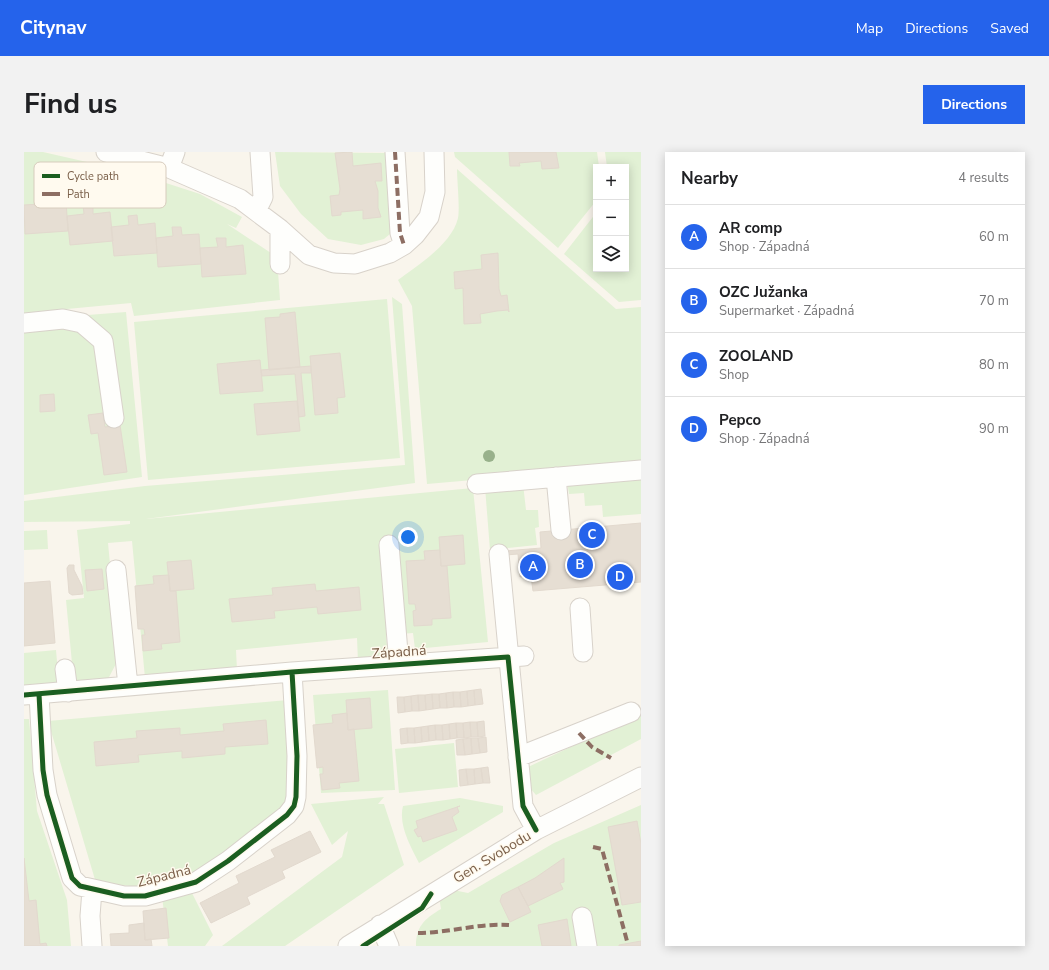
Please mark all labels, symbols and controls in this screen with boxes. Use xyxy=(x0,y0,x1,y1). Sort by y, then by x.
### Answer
text: Citynav xyxy=(20,15,87,41)
text: Map xyxy=(856,19,883,38)
text: Directions xyxy=(905,19,968,38)
text: Saved xyxy=(990,19,1029,38)
text: Find us xyxy=(24,85,118,123)
button: Directions xyxy=(923,85,1025,124)
legend xyxy=(34,162,166,208)
map controls xyxy=(593,164,629,272)
button: + xyxy=(593,164,629,200)
text: Nearby xyxy=(681,167,738,190)
text: Cycle path xyxy=(67,169,119,184)
text: 4 results xyxy=(958,169,1009,187)
text: Path xyxy=(67,187,90,202)
button: − xyxy=(593,200,629,236)
text: AR comp xyxy=(719,218,782,238)
text: A xyxy=(689,228,699,246)
text: 60 m xyxy=(979,228,1009,246)
button: layers xyxy=(593,236,629,272)
text: Shop · Západná xyxy=(719,238,810,256)
text: OZC Južanka xyxy=(719,282,808,302)
text: B xyxy=(690,292,698,310)
text: 70 m xyxy=(979,292,1009,310)
text: Supermarket · Západná xyxy=(719,302,854,320)
text: ZOOLAND xyxy=(719,346,793,366)
text: C xyxy=(690,356,698,374)
text: 80 m xyxy=(979,356,1009,374)
text: Shop xyxy=(719,366,749,384)
text: Pepco xyxy=(719,410,761,430)
text: D xyxy=(689,420,699,438)
text: 90 m xyxy=(979,420,1009,438)
text: Shop · Západná xyxy=(719,430,810,448)
pin: C xyxy=(579,520,605,550)
your location xyxy=(398,527,418,547)
pin: B xyxy=(567,550,593,580)
pin: A xyxy=(520,552,546,582)
pin: D xyxy=(607,562,633,592)
street label: Západná xyxy=(371,641,427,663)
street label: Gen. Svobodu xyxy=(450,826,534,888)
street label: Západná xyxy=(135,860,193,892)

